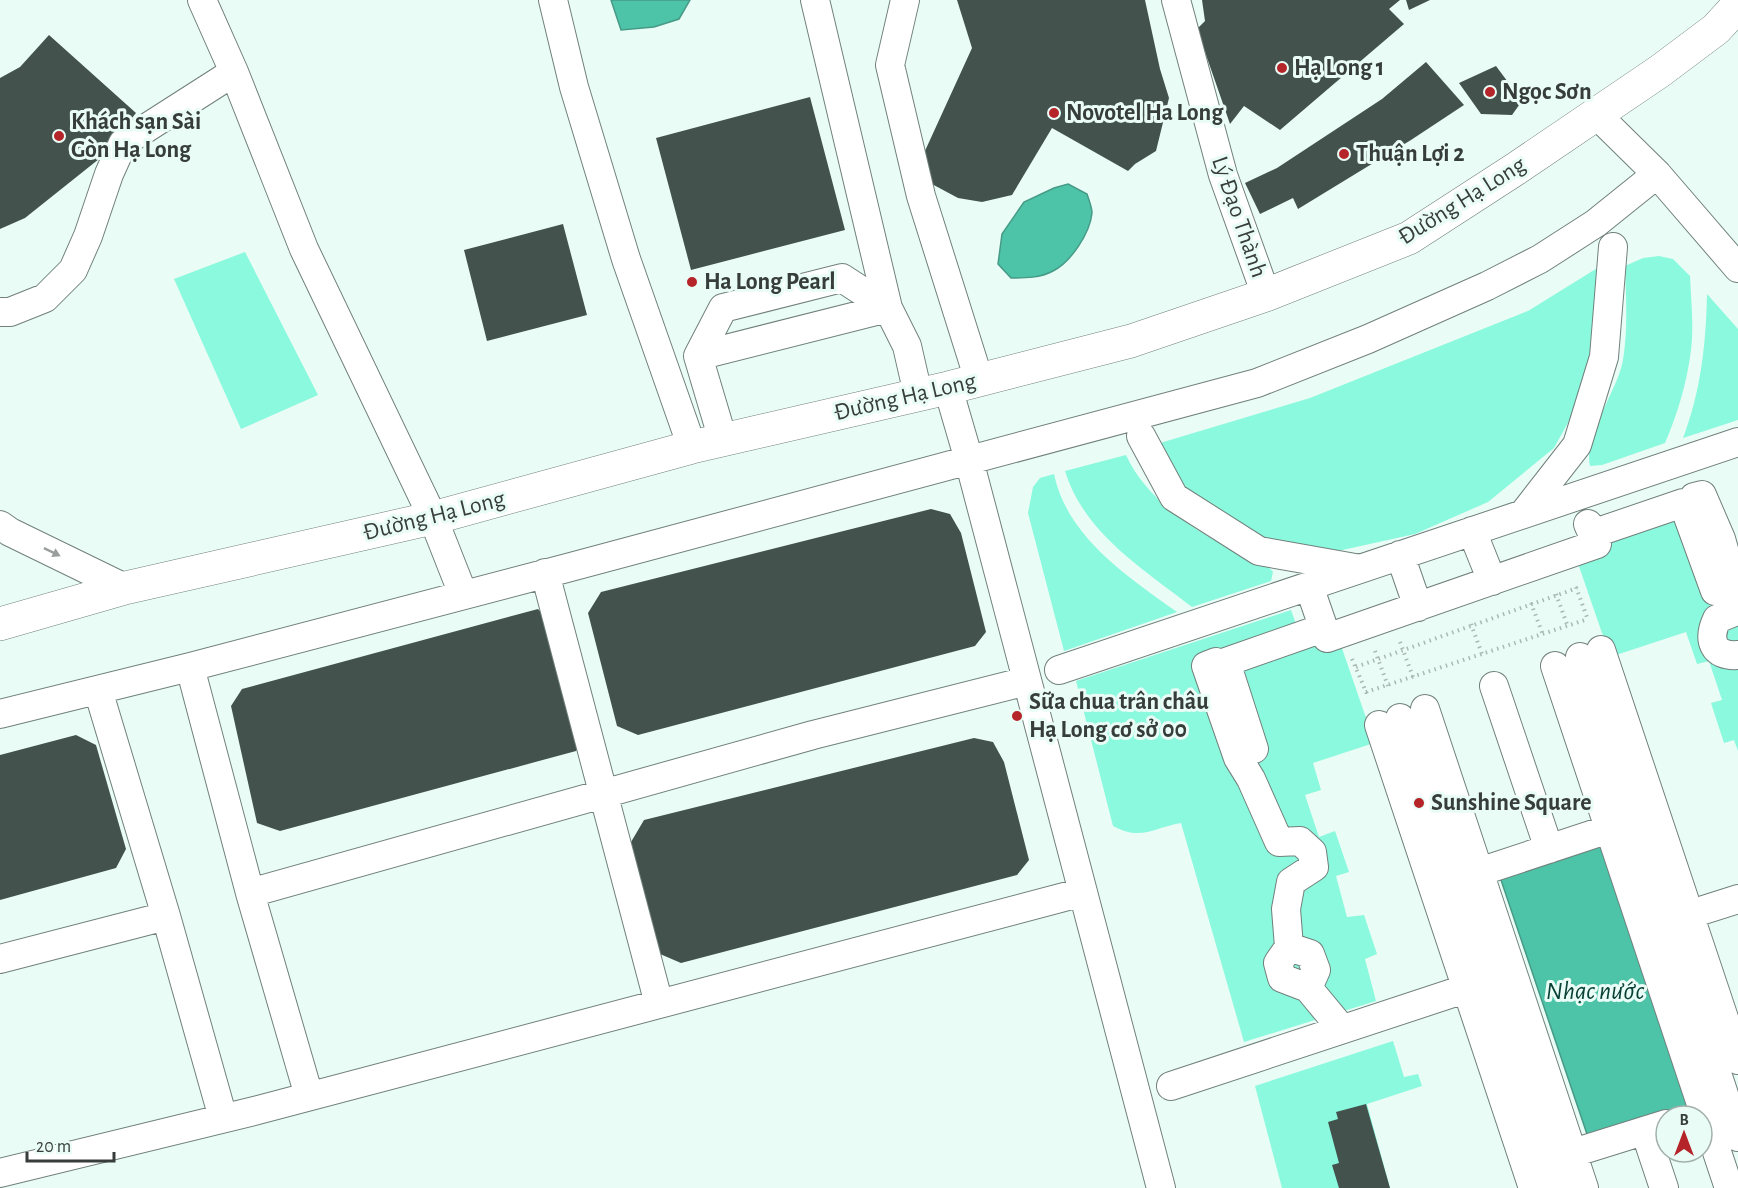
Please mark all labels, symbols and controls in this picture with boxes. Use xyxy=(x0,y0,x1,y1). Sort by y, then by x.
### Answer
place label: Hạ Long 1 xyxy=(1294,56,1384,80)
marker: Hạ Long 1 xyxy=(1275,61,1289,75)
place label: Ngọc Sơn xyxy=(1502,80,1592,104)
marker: Ngọc Sơn xyxy=(1483,85,1497,99)
place label: Novotel Ha Long xyxy=(1066,101,1224,125)
marker: Novotel Ha Long xyxy=(1047,106,1061,120)
place label: Khách sạn Sài Gòn Hạ Long xyxy=(71,110,201,162)
marker: Khách sạn Sài Gòn Hạ Long xyxy=(52,129,66,143)
place label: Thuận Lợi 2 xyxy=(1356,142,1465,166)
marker: Thuận Lợi 2 xyxy=(1337,147,1351,161)
street label: Đường Hạ Long xyxy=(1394,152,1530,250)
street label: Lý Đạo Thành xyxy=(1207,153,1271,281)
place label: Ha Long Pearl xyxy=(704,270,835,294)
marker: Ha Long Pearl xyxy=(685,275,699,289)
street label: Đường Hạ Long xyxy=(832,369,979,425)
street label: Đường Hạ Long xyxy=(361,487,508,545)
one-way arrow xyxy=(43,548,60,557)
place label: Sữa chua trân châu Hạ Long cơ sở 00 xyxy=(1029,690,1209,742)
marker: Sữa chua trân châu Hạ Long cơ sở 00 xyxy=(1010,709,1024,723)
place label: Sunshine Square xyxy=(1431,791,1592,815)
marker: Sunshine Square xyxy=(1412,796,1426,810)
water label: Nhạc nước xyxy=(1546,978,1644,1004)
north arrow xyxy=(1654,1104,1714,1164)
text: B xyxy=(1679,1112,1689,1128)
scale bar xyxy=(27,1125,114,1163)
text: 20 m xyxy=(36,1138,71,1156)

